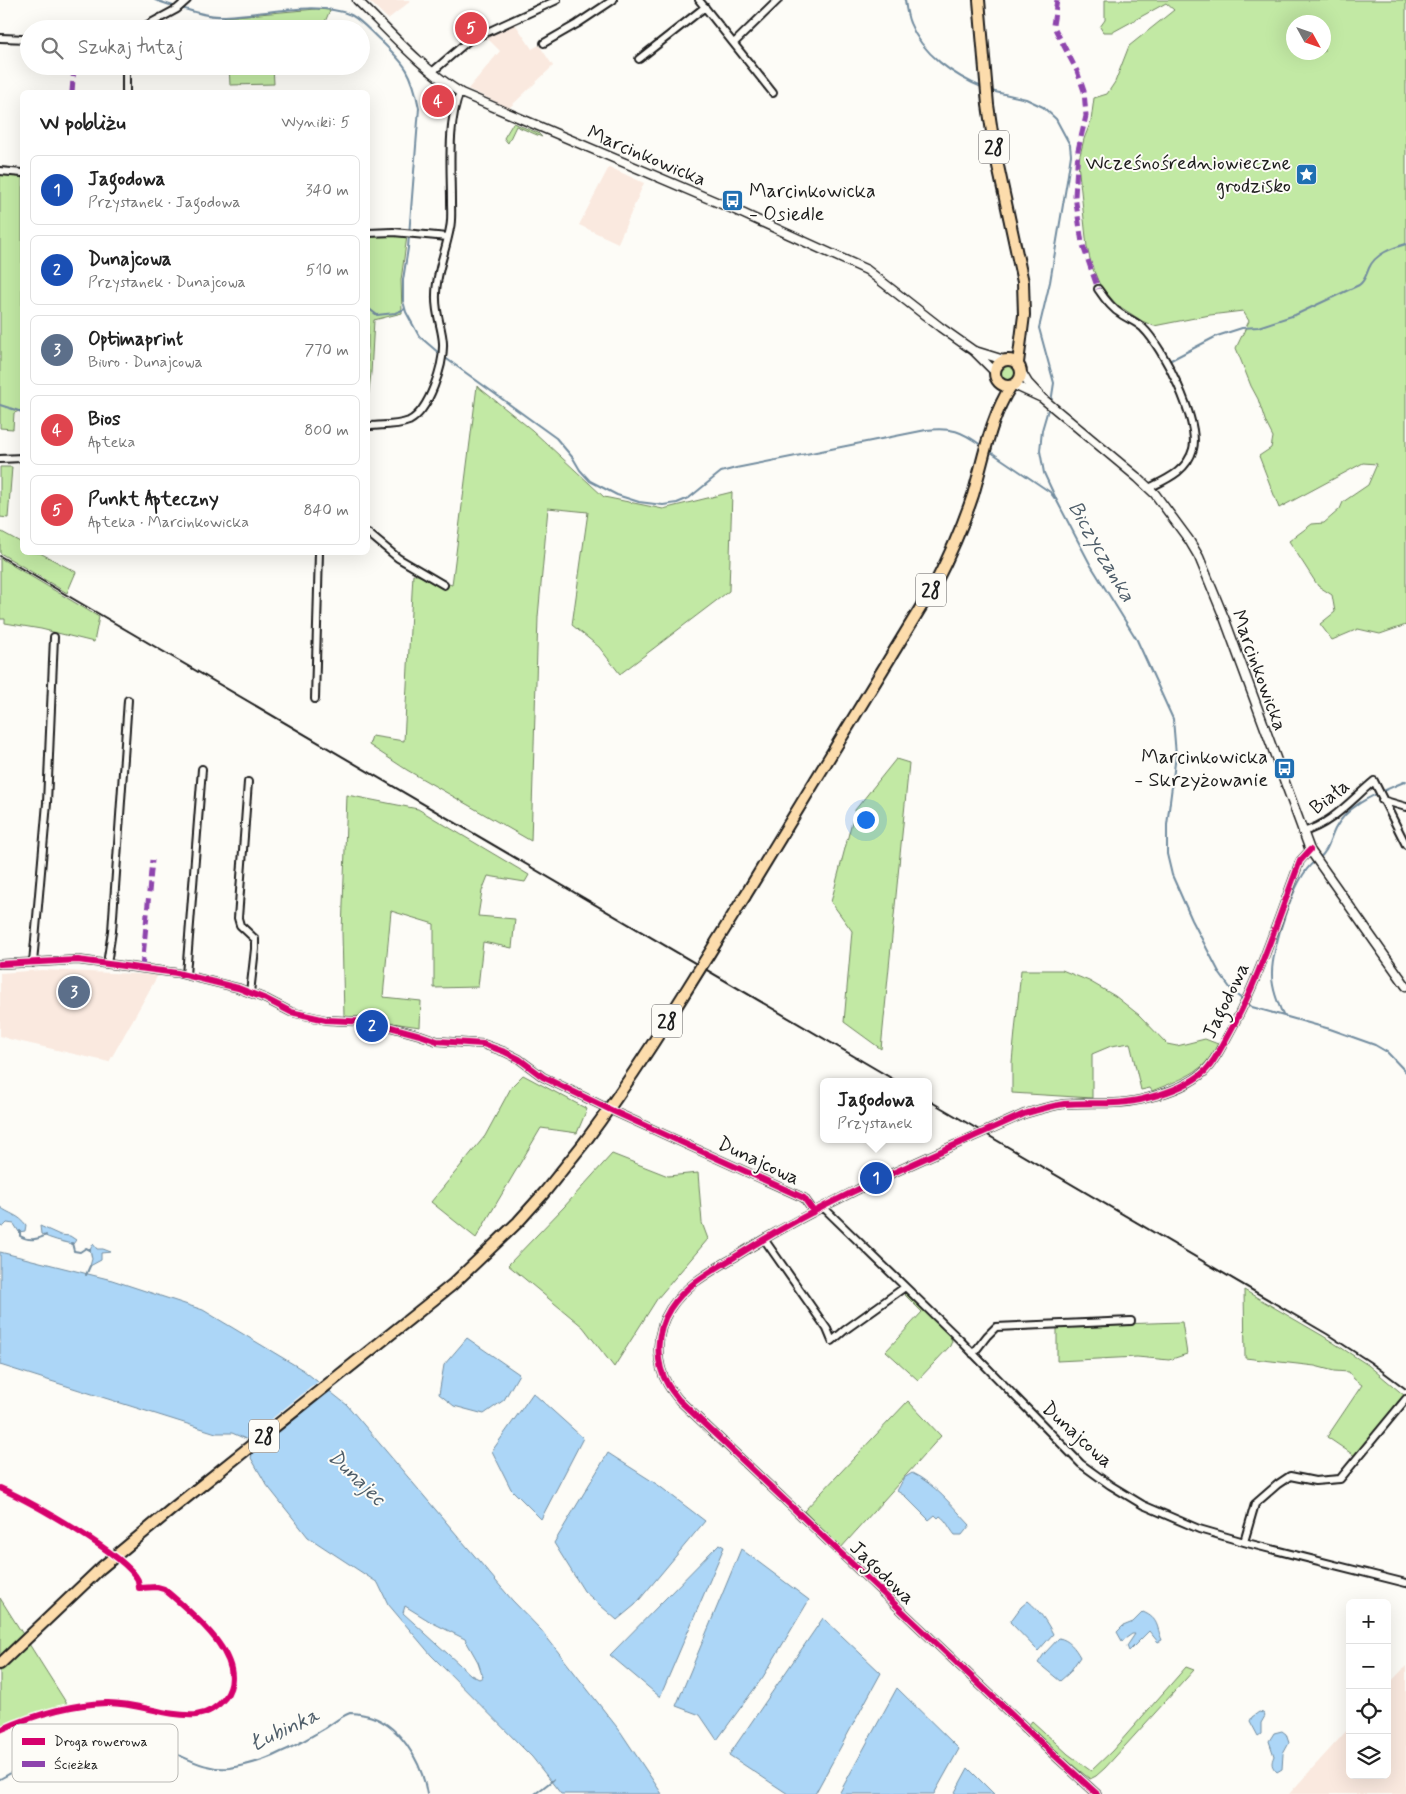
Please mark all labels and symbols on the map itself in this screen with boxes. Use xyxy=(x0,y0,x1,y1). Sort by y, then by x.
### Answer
pin: 5 xyxy=(455,9,487,47)
north arrow xyxy=(1286,15,1331,60)
pin: 4 xyxy=(422,82,454,120)
street label: Marcinkowicka xyxy=(583,119,710,194)
road number: 28 xyxy=(979,130,1009,163)
place label: Wcześnośredniowieczne grodzisko xyxy=(1085,150,1291,200)
place icon: Wcześnośredniowieczne grodzisko xyxy=(1295,162,1319,186)
place label: Marcinkowicka - Osiedle xyxy=(749,178,876,228)
bus stop icon: Marcinkowicka - Osiedle xyxy=(721,189,745,213)
water label: Biczyczanka xyxy=(1061,496,1141,607)
road number: 28 xyxy=(916,574,946,606)
street label: Marcinkowicka xyxy=(1224,606,1293,735)
place label: Marcinkowicka - Skrzyżowanie xyxy=(1134,744,1268,794)
bus stop icon: Marcinkowicka - Skrzyżowanie xyxy=(1272,756,1296,780)
street label: Biała xyxy=(1304,773,1356,821)
your location xyxy=(853,807,879,833)
street label: Jagodowa xyxy=(1196,958,1258,1044)
pin: 3 xyxy=(58,973,90,1011)
road number: 28 xyxy=(652,1004,682,1038)
pin: 2 xyxy=(356,1007,388,1045)
street label: Dunajcowa xyxy=(713,1131,804,1192)
pin: 1 xyxy=(860,1159,892,1197)
street label: Dunajcowa xyxy=(1035,1396,1119,1475)
road number: 28 xyxy=(249,1420,279,1452)
water label: Dunajec xyxy=(321,1443,392,1513)
street label: Jagodowa xyxy=(842,1535,921,1613)
water label: Łubinka xyxy=(245,1701,325,1758)
legend xyxy=(12,1724,178,1782)
text: Droga rowerowa xyxy=(54,1733,148,1751)
text: Ścieżka xyxy=(54,1756,98,1774)

